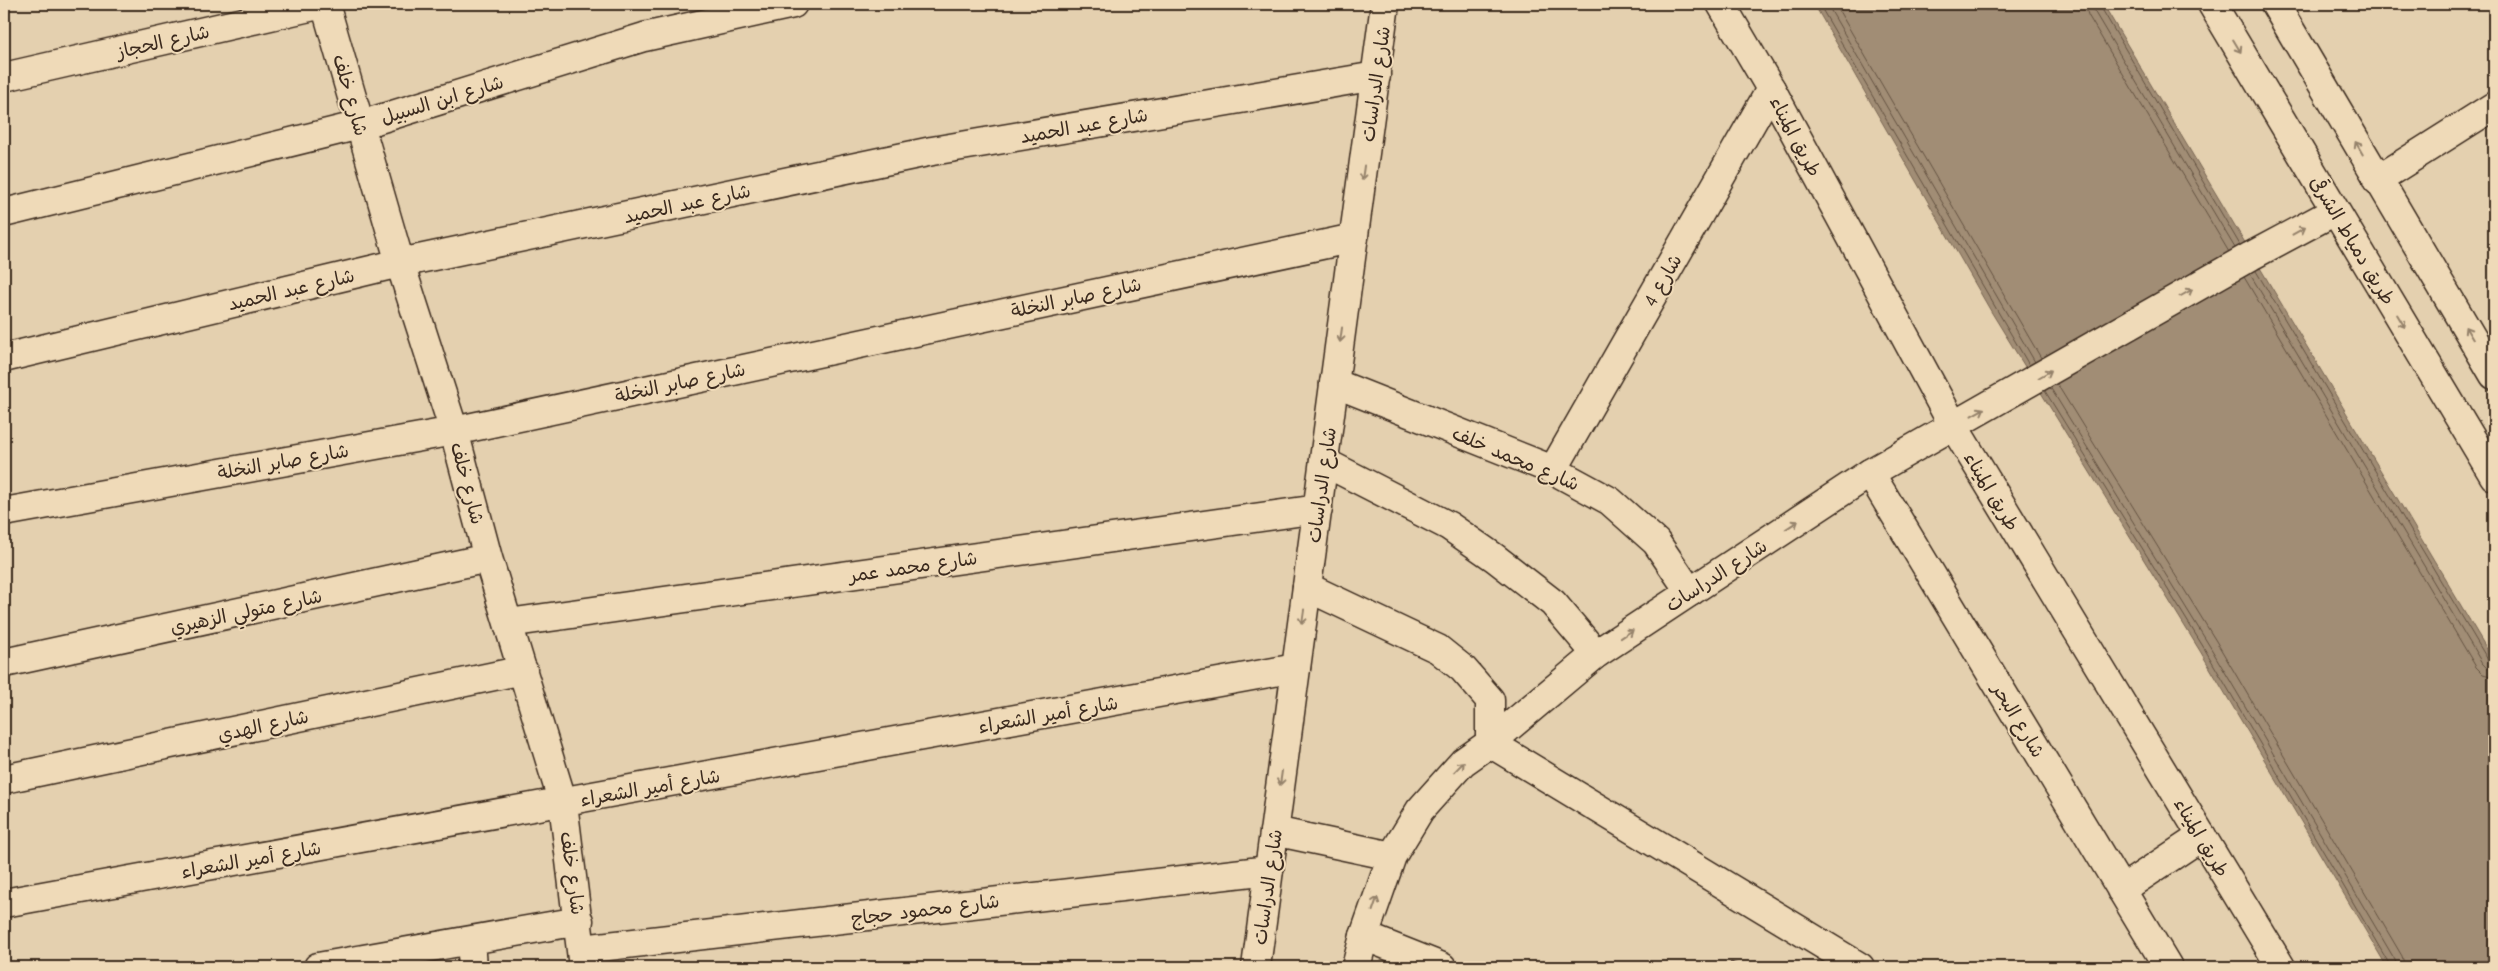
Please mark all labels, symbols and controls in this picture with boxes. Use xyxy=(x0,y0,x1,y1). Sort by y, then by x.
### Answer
street label: شارع الحجاز xyxy=(113,21,212,66)
street label: شارع الدراسات xyxy=(1357,25,1397,144)
one-way arrow xyxy=(2232,38,2242,52)
street label: شارع خلف xyxy=(326,52,372,139)
street label: شارع ابن السبيل xyxy=(378,71,507,131)
street label: طريق الميناء xyxy=(1765,92,1826,181)
street label: شارع عبد الحميد xyxy=(1019,104,1150,150)
one-way arrow xyxy=(2354,142,2364,156)
one-way arrow xyxy=(1357,165,1367,181)
street label: طريق دمياط الشرقى xyxy=(2305,171,2401,309)
street label: شارع عبد الحميد xyxy=(622,180,753,230)
one-way arrow xyxy=(2291,225,2306,235)
street label: شارع 4 xyxy=(1639,250,1688,312)
street label: شارع عبد الحميد xyxy=(226,265,357,317)
street label: شارع صابر النخلة xyxy=(1009,273,1144,325)
one-way arrow xyxy=(2178,288,2193,298)
one-way arrow xyxy=(2396,313,2406,327)
one-way arrow xyxy=(1336,326,1346,342)
one-way arrow xyxy=(2464,327,2474,341)
street label: شارع صابر النخلة xyxy=(613,358,748,410)
one-way arrow xyxy=(2037,368,2051,378)
one-way arrow xyxy=(1970,406,1984,416)
street label: شارع محمد خلف xyxy=(1448,422,1583,497)
street label: شارع الدراسات xyxy=(1303,426,1343,545)
street label: شارع صابر النخلة xyxy=(216,440,351,486)
street label: شارع خلف xyxy=(444,440,489,527)
street label: طريق الميناء xyxy=(1959,448,2023,535)
one-way arrow xyxy=(1784,520,1798,530)
street label: شارع الدراسات xyxy=(1662,535,1773,618)
street label: شارع محمد عمر xyxy=(845,547,979,589)
street label: شارع متولي الزهيري xyxy=(168,585,325,644)
one-way arrow xyxy=(1298,609,1308,625)
one-way arrow xyxy=(1620,628,1634,639)
street label: شارع البحر xyxy=(1985,678,2049,763)
street label: شارع أمير الشعراء xyxy=(977,692,1120,740)
street label: شارع الهدي xyxy=(216,706,311,749)
one-way arrow xyxy=(1453,761,1465,773)
street label: شارع أمير الشعراء xyxy=(579,765,722,813)
one-way arrow xyxy=(1276,770,1286,786)
street label: طريق الميناء xyxy=(2169,794,2233,881)
street label: شارع الدراسات xyxy=(1249,828,1289,947)
street label: شارع خلف xyxy=(553,830,589,916)
street label: شارع أمير الشعراء xyxy=(180,837,323,885)
street label: شارع محمود حجاج xyxy=(850,890,1001,932)
one-way arrow xyxy=(1371,896,1380,912)

